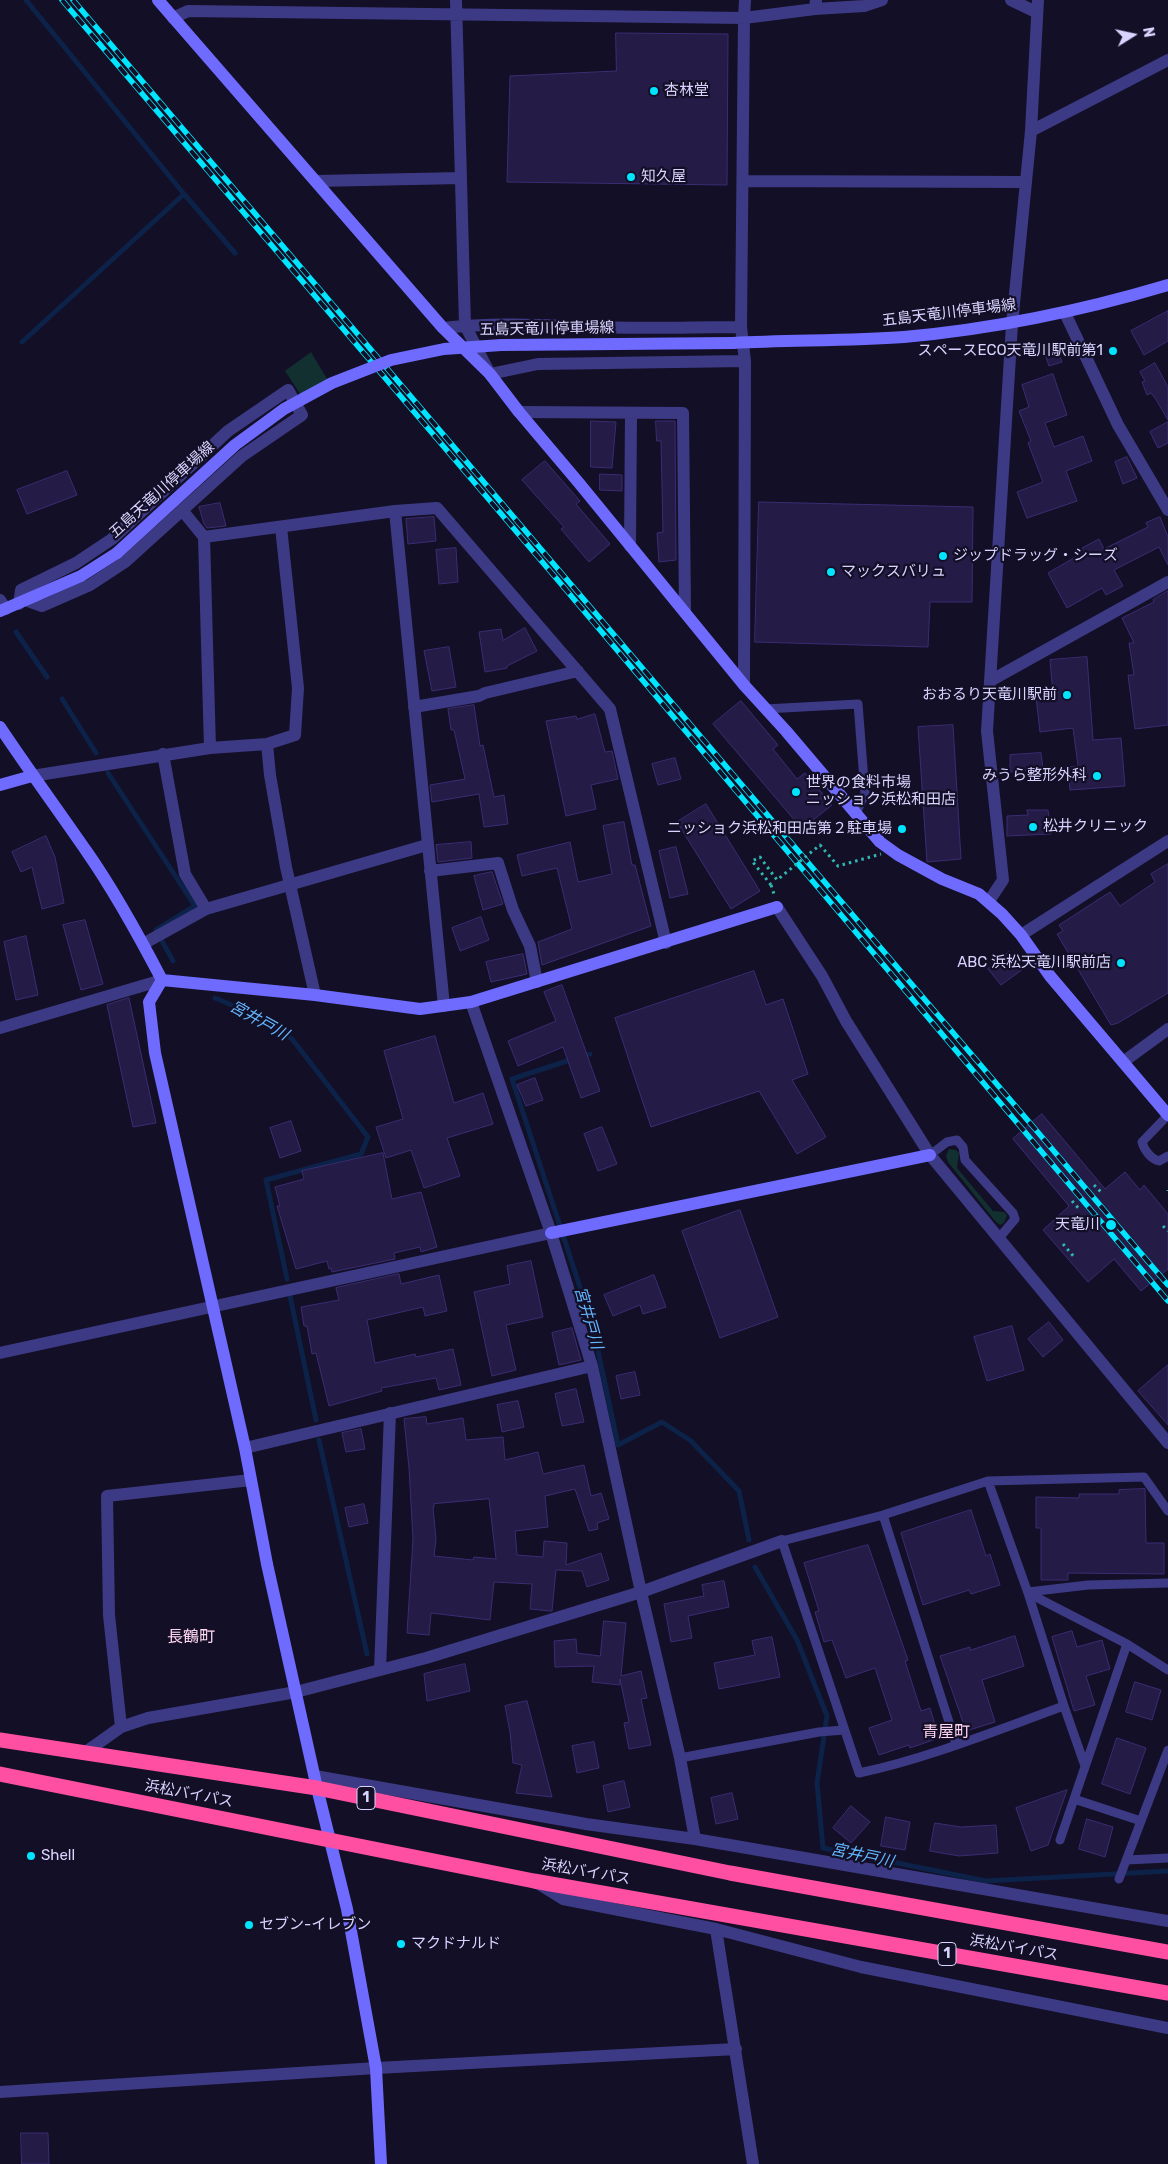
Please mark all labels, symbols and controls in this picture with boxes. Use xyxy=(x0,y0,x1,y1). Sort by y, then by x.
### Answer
north arrow xyxy=(1108,10,1158,60)
text: N xyxy=(1139,26,1158,39)
place label: 杏林堂 xyxy=(664,82,709,100)
marker: 杏林堂 xyxy=(648,85,660,97)
place label: 知久屋 xyxy=(641,168,686,186)
marker: 知久屋 xyxy=(625,171,637,183)
street label: 五島天竜川停車場線 xyxy=(881,296,1017,330)
street label: 五島天竜川停車場線 xyxy=(479,319,615,339)
place label: スペースECO天竜川駅前第1 xyxy=(917,342,1103,360)
marker: スペースECO天竜川駅前第1 xyxy=(1107,345,1119,357)
street label: 五島天竜川停車場線 xyxy=(106,438,218,542)
place label: ジップドラッグ・シーズ xyxy=(953,547,1118,565)
marker: ジップドラッグ・シーズ xyxy=(937,550,949,562)
place label: マックスバリュ xyxy=(841,563,946,581)
marker: マックスバリュ xyxy=(825,566,837,578)
place label: おおるり天竜川駅前 xyxy=(922,686,1057,704)
marker: おおるり天竜川駅前 xyxy=(1061,689,1073,701)
place label: みうら整形外科 xyxy=(982,767,1087,785)
marker: みうら整形外科 xyxy=(1091,770,1103,782)
place label: 世界の食料市場 ニッショク浜松和田店 xyxy=(806,774,956,809)
marker: 世界の食料市場 ニッショク浜松和田店 xyxy=(790,786,802,798)
place label: 松井クリニック xyxy=(1043,818,1148,836)
place label: ニッショク浜松和田店第２駐車場 xyxy=(667,820,892,838)
marker: 松井クリニック xyxy=(1027,821,1039,833)
marker: ニッショク浜松和田店第２駐車場 xyxy=(896,823,908,835)
place label: ABC 浜松天竜川駅前店 xyxy=(957,954,1111,972)
marker: ABC 浜松天竜川駅前店 xyxy=(1115,957,1127,969)
water label: 宮井戸川 xyxy=(226,997,292,1045)
place label: 天竜川 xyxy=(1055,1216,1100,1234)
marker: 天竜川 xyxy=(1104,1218,1118,1232)
water label: 宮井戸川 xyxy=(570,1285,606,1351)
district label: 長鶴町 xyxy=(167,1627,215,1647)
district label: 青屋町 xyxy=(922,1722,970,1742)
street label: 浜松バイパス xyxy=(143,1777,235,1811)
road number: 1 xyxy=(357,1786,375,1810)
water label: 宮井戸川 xyxy=(829,1840,895,1872)
place label: Shell xyxy=(41,1847,75,1865)
marker: Shell xyxy=(25,1850,37,1862)
street label: 浜松バイパス xyxy=(540,1855,632,1889)
place label: セブン-イレブン xyxy=(259,1916,371,1934)
marker: セブン-イレブン xyxy=(243,1919,255,1931)
street label: 浜松バイパス xyxy=(968,1931,1060,1965)
place label: マクドナルド xyxy=(411,1935,501,1953)
marker: マクドナルド xyxy=(395,1938,407,1950)
road number: 1 xyxy=(938,1942,956,1966)

